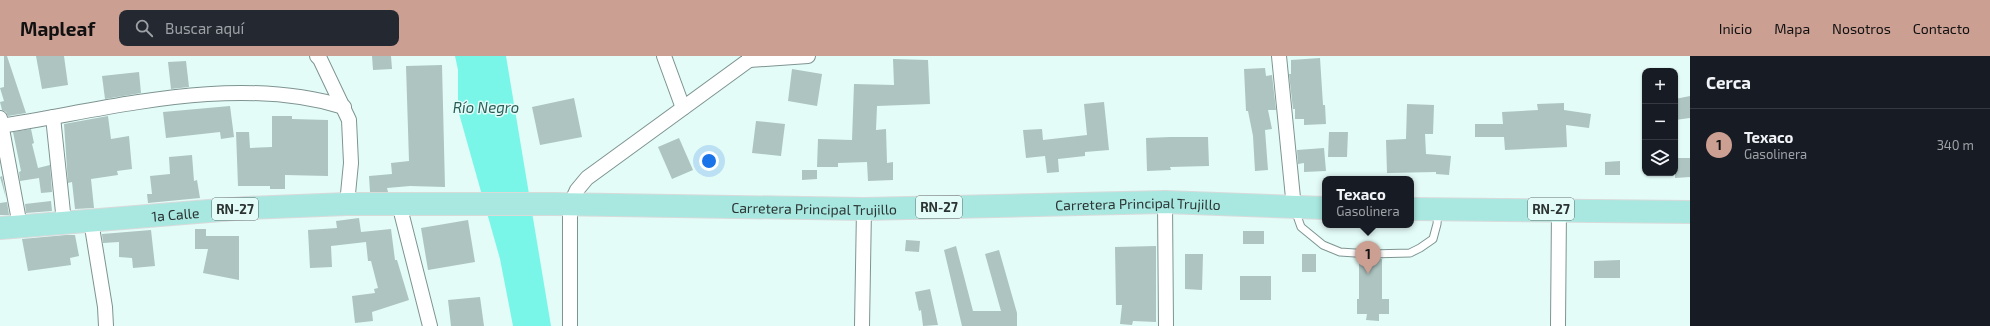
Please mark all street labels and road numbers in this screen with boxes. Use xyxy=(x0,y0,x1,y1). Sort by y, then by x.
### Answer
street label: Carretera Principal Trujillo xyxy=(1055,193,1221,213)
road number: RN-27 xyxy=(916,196,962,218)
road number: RN-27 xyxy=(212,198,258,220)
street label: Carretera Principal Trujillo xyxy=(731,198,897,218)
road number: RN-27 xyxy=(1528,198,1574,220)
street label: 1a Calle xyxy=(151,203,200,224)

